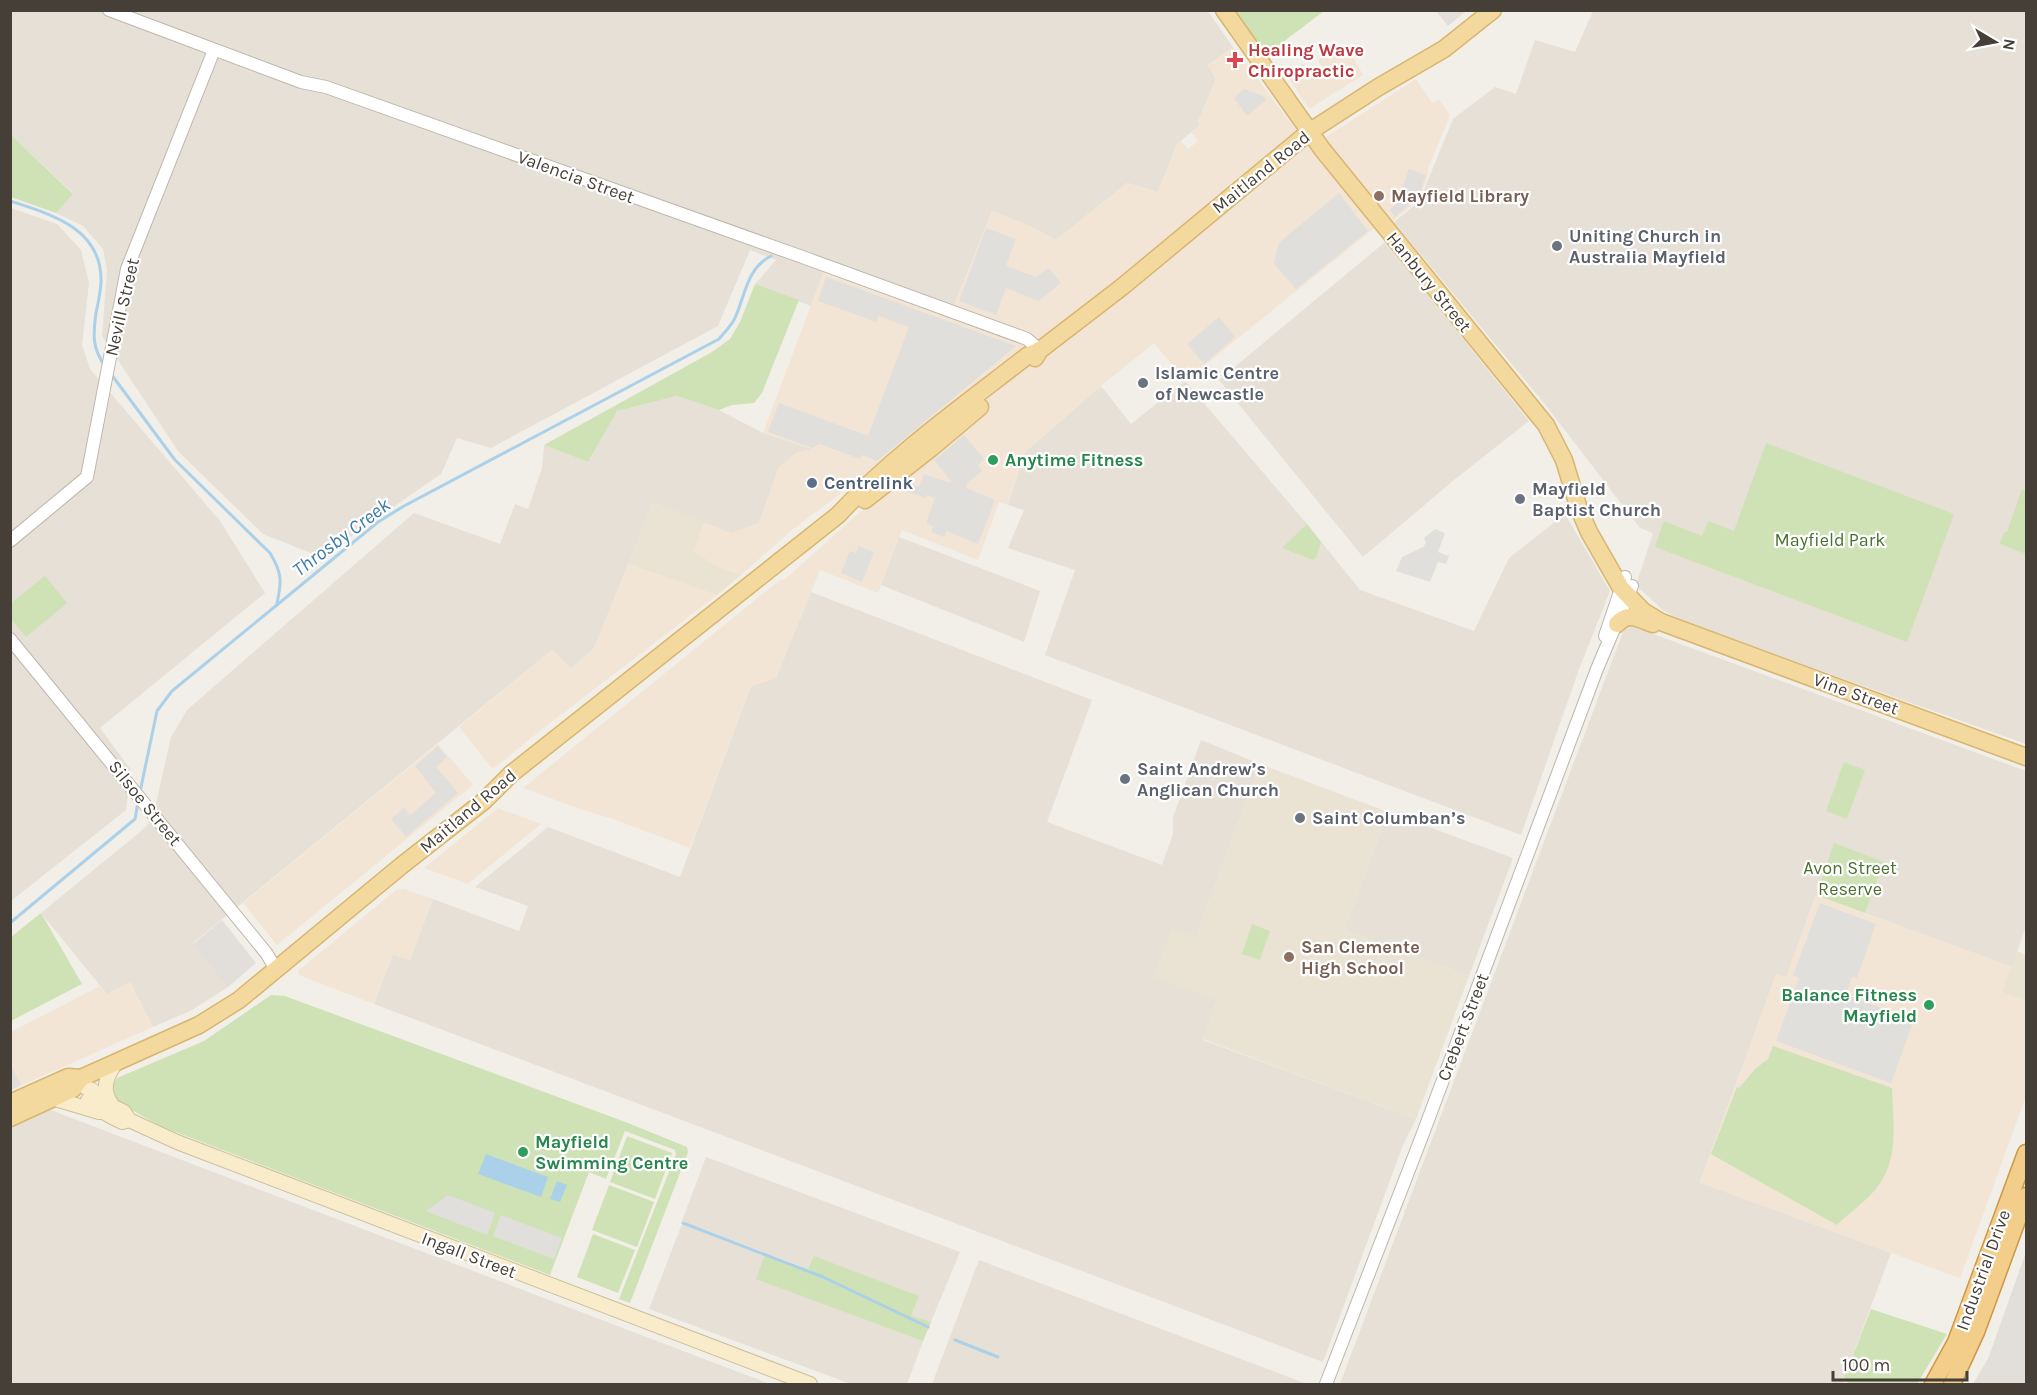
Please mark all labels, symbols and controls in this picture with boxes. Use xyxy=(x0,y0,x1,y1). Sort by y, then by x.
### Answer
north arrow xyxy=(1965,12,2025,72)
text: N xyxy=(1999,37,2020,52)
place label: Healing Wave Chiropractic xyxy=(1248,39,1364,82)
marker: Healing Wave Chiropractic xyxy=(1226,51,1244,69)
street label: Maitland Road xyxy=(1208,126,1314,218)
street label: Valencia Street xyxy=(515,146,638,208)
place label: Mayfield Library xyxy=(1391,185,1529,207)
marker: Mayfield Library xyxy=(1372,189,1386,203)
place label: Uniting Church in Australia Mayfield xyxy=(1569,225,1726,268)
street label: Hanbury Street xyxy=(1382,227,1476,337)
marker: Uniting Church in Australia Mayfield xyxy=(1550,239,1564,253)
street label: Nevill Street xyxy=(100,256,144,358)
place label: Islamic Centre of Newcastle xyxy=(1155,362,1279,405)
marker: Islamic Centre of Newcastle xyxy=(1136,376,1150,390)
place label: Anytime Fitness xyxy=(1005,449,1143,471)
marker: Anytime Fitness xyxy=(986,453,1000,467)
place label: Centrelink xyxy=(824,472,913,494)
marker: Centrelink xyxy=(805,476,819,490)
place label: Mayfield Baptist Church xyxy=(1532,478,1661,521)
marker: Mayfield Baptist Church xyxy=(1513,492,1527,506)
water label: Throsby Creek xyxy=(288,493,395,582)
park label: Mayfield Park xyxy=(1775,529,1885,551)
street label: Vine Street xyxy=(1810,668,1902,720)
street label: Silsoe Street xyxy=(104,756,186,850)
place label: Saint Andrew’s Anglican Church xyxy=(1137,758,1279,801)
street label: Maitland Road xyxy=(415,764,521,858)
marker: Saint Andrew’s Anglican Church xyxy=(1118,772,1132,786)
place label: Saint Columban’s xyxy=(1312,807,1465,829)
marker: Saint Columban’s xyxy=(1293,811,1307,825)
park label: Avon Street Reserve xyxy=(1803,857,1897,900)
place label: San Clemente High School xyxy=(1301,936,1420,979)
marker: San Clemente High School xyxy=(1282,950,1296,964)
street label: Crebert Street xyxy=(1432,970,1494,1084)
place label: Balance Fitness Mayfield xyxy=(1781,984,1917,1027)
marker: Balance Fitness Mayfield xyxy=(1922,998,1936,1012)
place label: Mayfield Swimming Centre xyxy=(535,1131,688,1174)
marker: Mayfield Swimming Centre xyxy=(516,1145,530,1159)
street label: Industrial Drive xyxy=(1951,1207,2015,1333)
street label: Ingall Street xyxy=(418,1227,520,1283)
scale bar xyxy=(1833,1344,1966,1382)
text: 100 m xyxy=(1842,1354,1890,1376)

